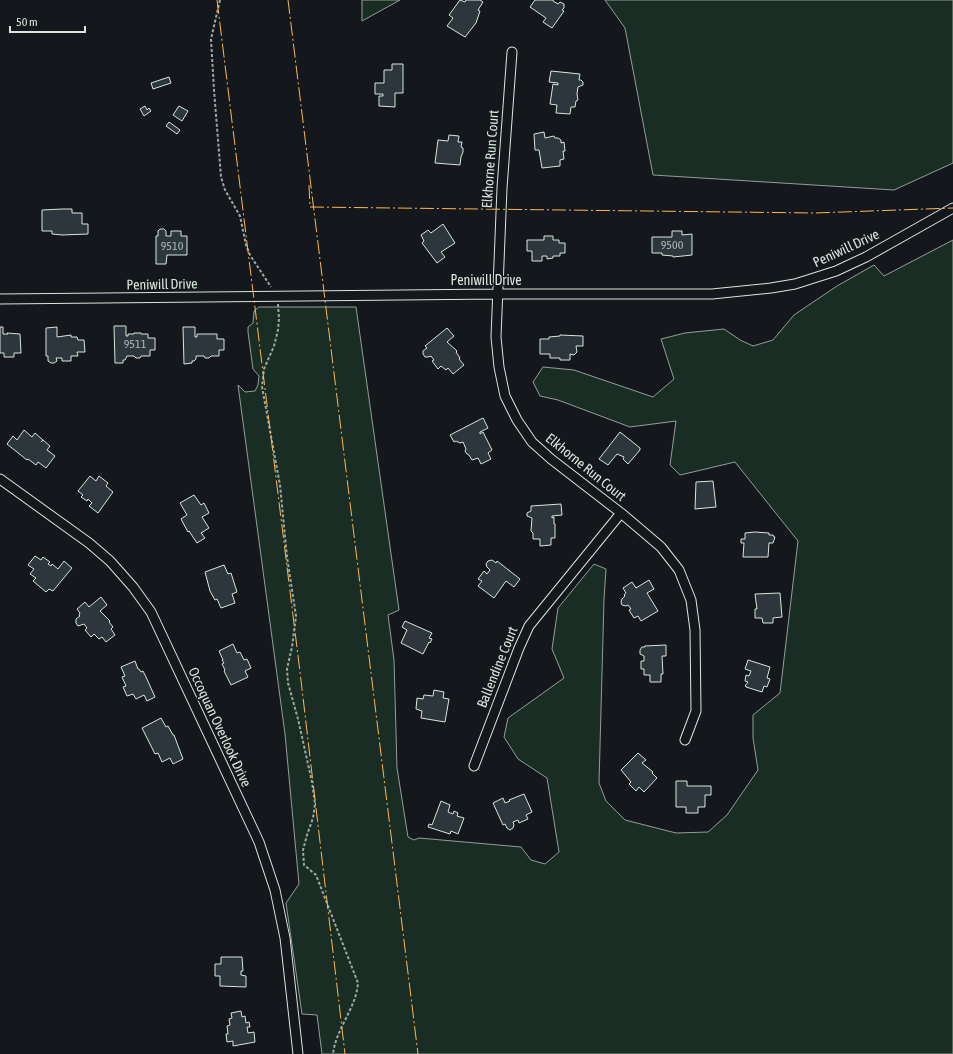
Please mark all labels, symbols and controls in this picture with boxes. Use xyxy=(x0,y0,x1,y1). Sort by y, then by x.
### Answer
scale bar xyxy=(10,8,85,34)
text: 50 m xyxy=(16,15,38,29)
street label: Elkhorne Run Court xyxy=(479,109,501,209)
street label: Peniwill Drive xyxy=(810,226,882,270)
house number: 9500 xyxy=(661,238,684,252)
house number: 9510 xyxy=(161,239,184,253)
street label: Peniwill Drive xyxy=(450,272,522,288)
street label: Peniwill Drive xyxy=(126,275,198,293)
house number: 9511 xyxy=(124,337,147,351)
street label: Elkhorne Run Court xyxy=(543,430,629,504)
street label: Ballendine Court xyxy=(473,624,521,710)
street label: Occoquan Overlook Drive xyxy=(185,665,255,789)

